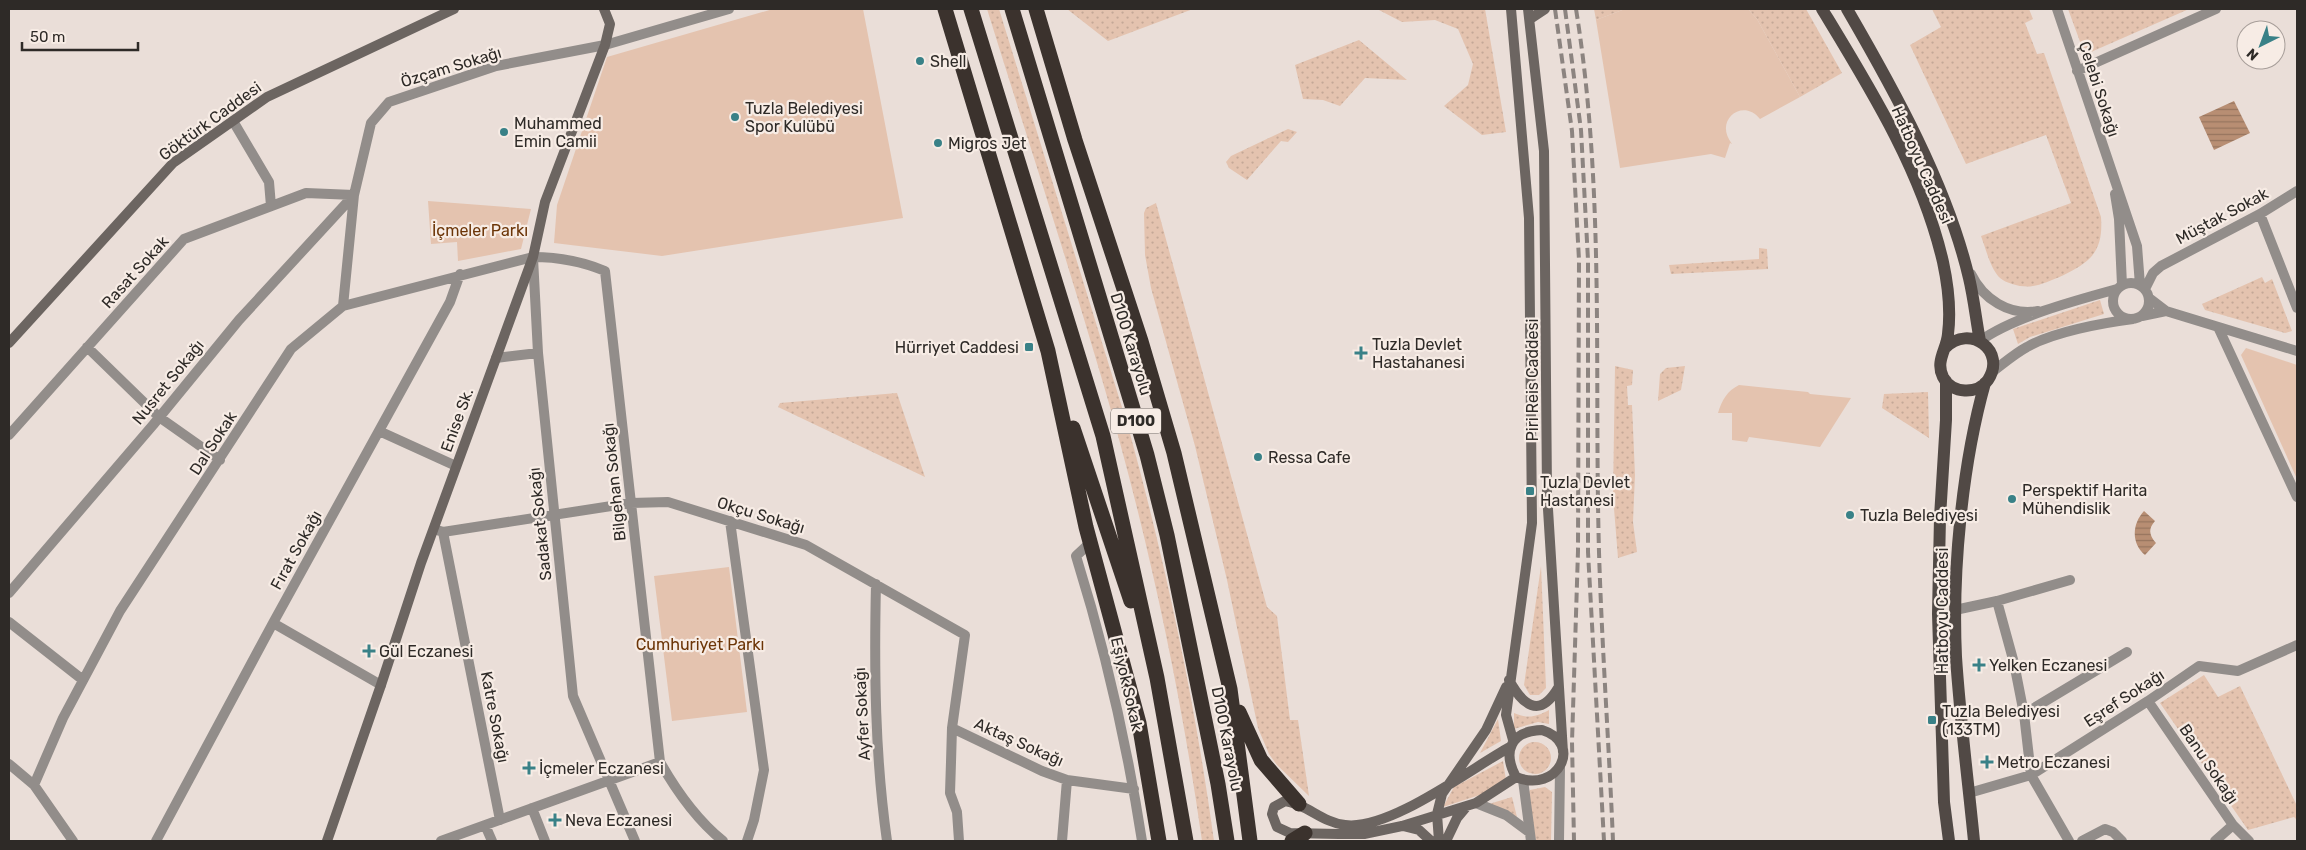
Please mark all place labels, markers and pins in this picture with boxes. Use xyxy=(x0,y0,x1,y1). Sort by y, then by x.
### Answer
place label: Shell xyxy=(930,52,966,71)
marker: Shell xyxy=(914,55,926,67)
place label: Tuzla Belediyesi Spor Kulübü xyxy=(745,99,863,136)
marker: Tuzla Belediyesi Spor Kulübü xyxy=(729,111,741,123)
place label: Muhammed Emin Camii xyxy=(514,114,602,151)
marker: Muhammed Emin Camii xyxy=(498,126,510,138)
place label: Migros Jet xyxy=(948,134,1027,153)
marker: Migros Jet xyxy=(932,137,944,149)
place label: Tuzla Devlet Hastahanesi xyxy=(1372,335,1465,372)
place label: Hürriyet Caddesi xyxy=(895,338,1019,357)
marker: Hürriyet Caddesi xyxy=(1023,341,1035,353)
marker: Tuzla Devlet Hastahanesi xyxy=(1354,346,1368,360)
place label: Ressa Cafe xyxy=(1268,448,1351,467)
marker: Ressa Cafe xyxy=(1252,451,1264,463)
place label: Tuzla Devlet Hastanesi xyxy=(1540,473,1630,510)
place label: Perspektif Harita Mühendislik xyxy=(2022,481,2147,518)
marker: Tuzla Devlet Hastanesi xyxy=(1524,485,1536,497)
marker: Perspektif Harita Mühendislik xyxy=(2006,493,2018,505)
place label: Tuzla Belediyesi xyxy=(1860,506,1978,525)
marker: Tuzla Belediyesi xyxy=(1844,509,1856,521)
place label: Gül Eczanesi xyxy=(379,642,473,661)
marker: Gül Eczanesi xyxy=(363,645,375,657)
place label: Yelken Eczanesi xyxy=(1989,656,2107,675)
marker: Yelken Eczanesi xyxy=(1973,659,1985,671)
place label: Tuzla Belediyesi (133TM) xyxy=(1942,702,2060,739)
marker: Tuzla Belediyesi (133TM) xyxy=(1926,714,1938,726)
place label: Metro Eczanesi xyxy=(1997,753,2110,772)
marker: Metro Eczanesi xyxy=(1981,756,1993,768)
place label: İçmeler Eczanesi xyxy=(539,759,664,778)
marker: İçmeler Eczanesi xyxy=(523,762,535,774)
place label: Neva Eczanesi xyxy=(565,811,672,830)
marker: Neva Eczanesi xyxy=(549,814,561,826)

